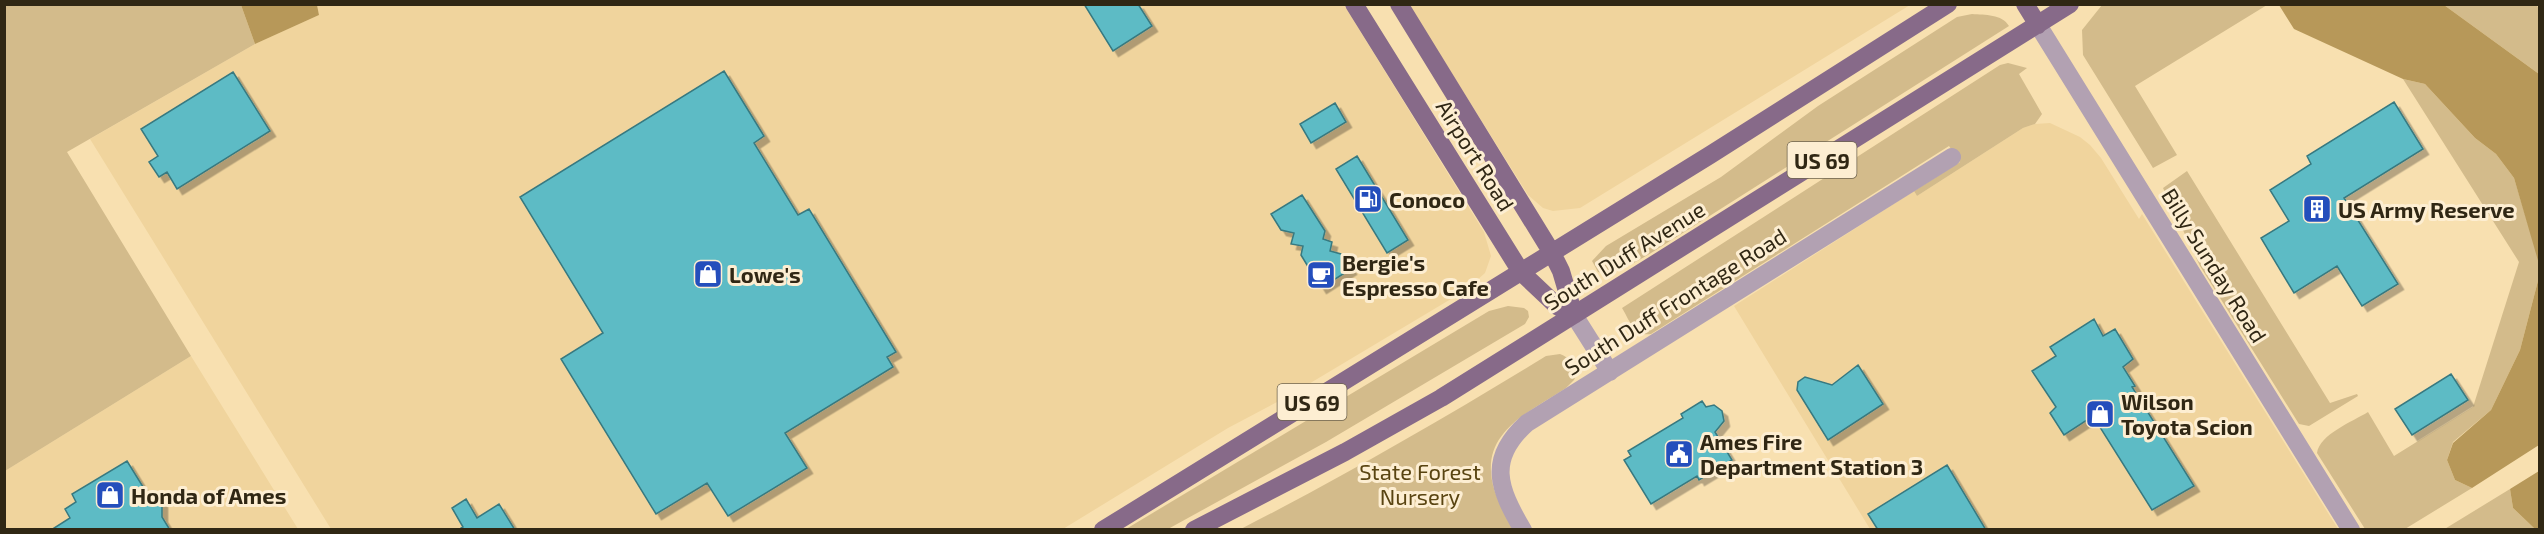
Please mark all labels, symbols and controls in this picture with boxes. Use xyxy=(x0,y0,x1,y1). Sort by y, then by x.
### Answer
street label: Airport Road xyxy=(1432,95,1520,215)
road number: US 69 xyxy=(1788,142,1856,178)
fuel station icon: Conoco xyxy=(1352,183,1384,215)
street label: Billy Sunday Road xyxy=(2157,183,2273,347)
place label: Conoco xyxy=(1389,186,1465,212)
building icon: US Army Reserve xyxy=(2301,193,2333,225)
street label: South Duff Avenue xyxy=(1539,195,1709,315)
place label: US Army Reserve xyxy=(2338,196,2515,223)
street label: South Duff Frontage Road xyxy=(1559,222,1791,380)
place label: Bergie's Espresso Cafe xyxy=(1342,249,1489,300)
shop icon: Lowe's xyxy=(692,258,724,290)
cafe icon: Bergie's Espresso Cafe xyxy=(1305,259,1337,291)
place label: Lowe's xyxy=(729,261,801,287)
road number: US 69 xyxy=(1278,384,1346,420)
place label: Wilson Toyota Scion xyxy=(2121,388,2253,440)
shop icon: Wilson Toyota Scion xyxy=(2084,398,2116,430)
place label: Ames Fire Department Station 3 xyxy=(1700,428,1923,479)
public building icon: Ames Fire Department Station 3 xyxy=(1663,438,1695,470)
park label: State Forest Nursery xyxy=(1359,458,1481,509)
shop icon: Honda of Ames xyxy=(94,479,126,511)
place label: Honda of Ames xyxy=(131,482,286,508)

